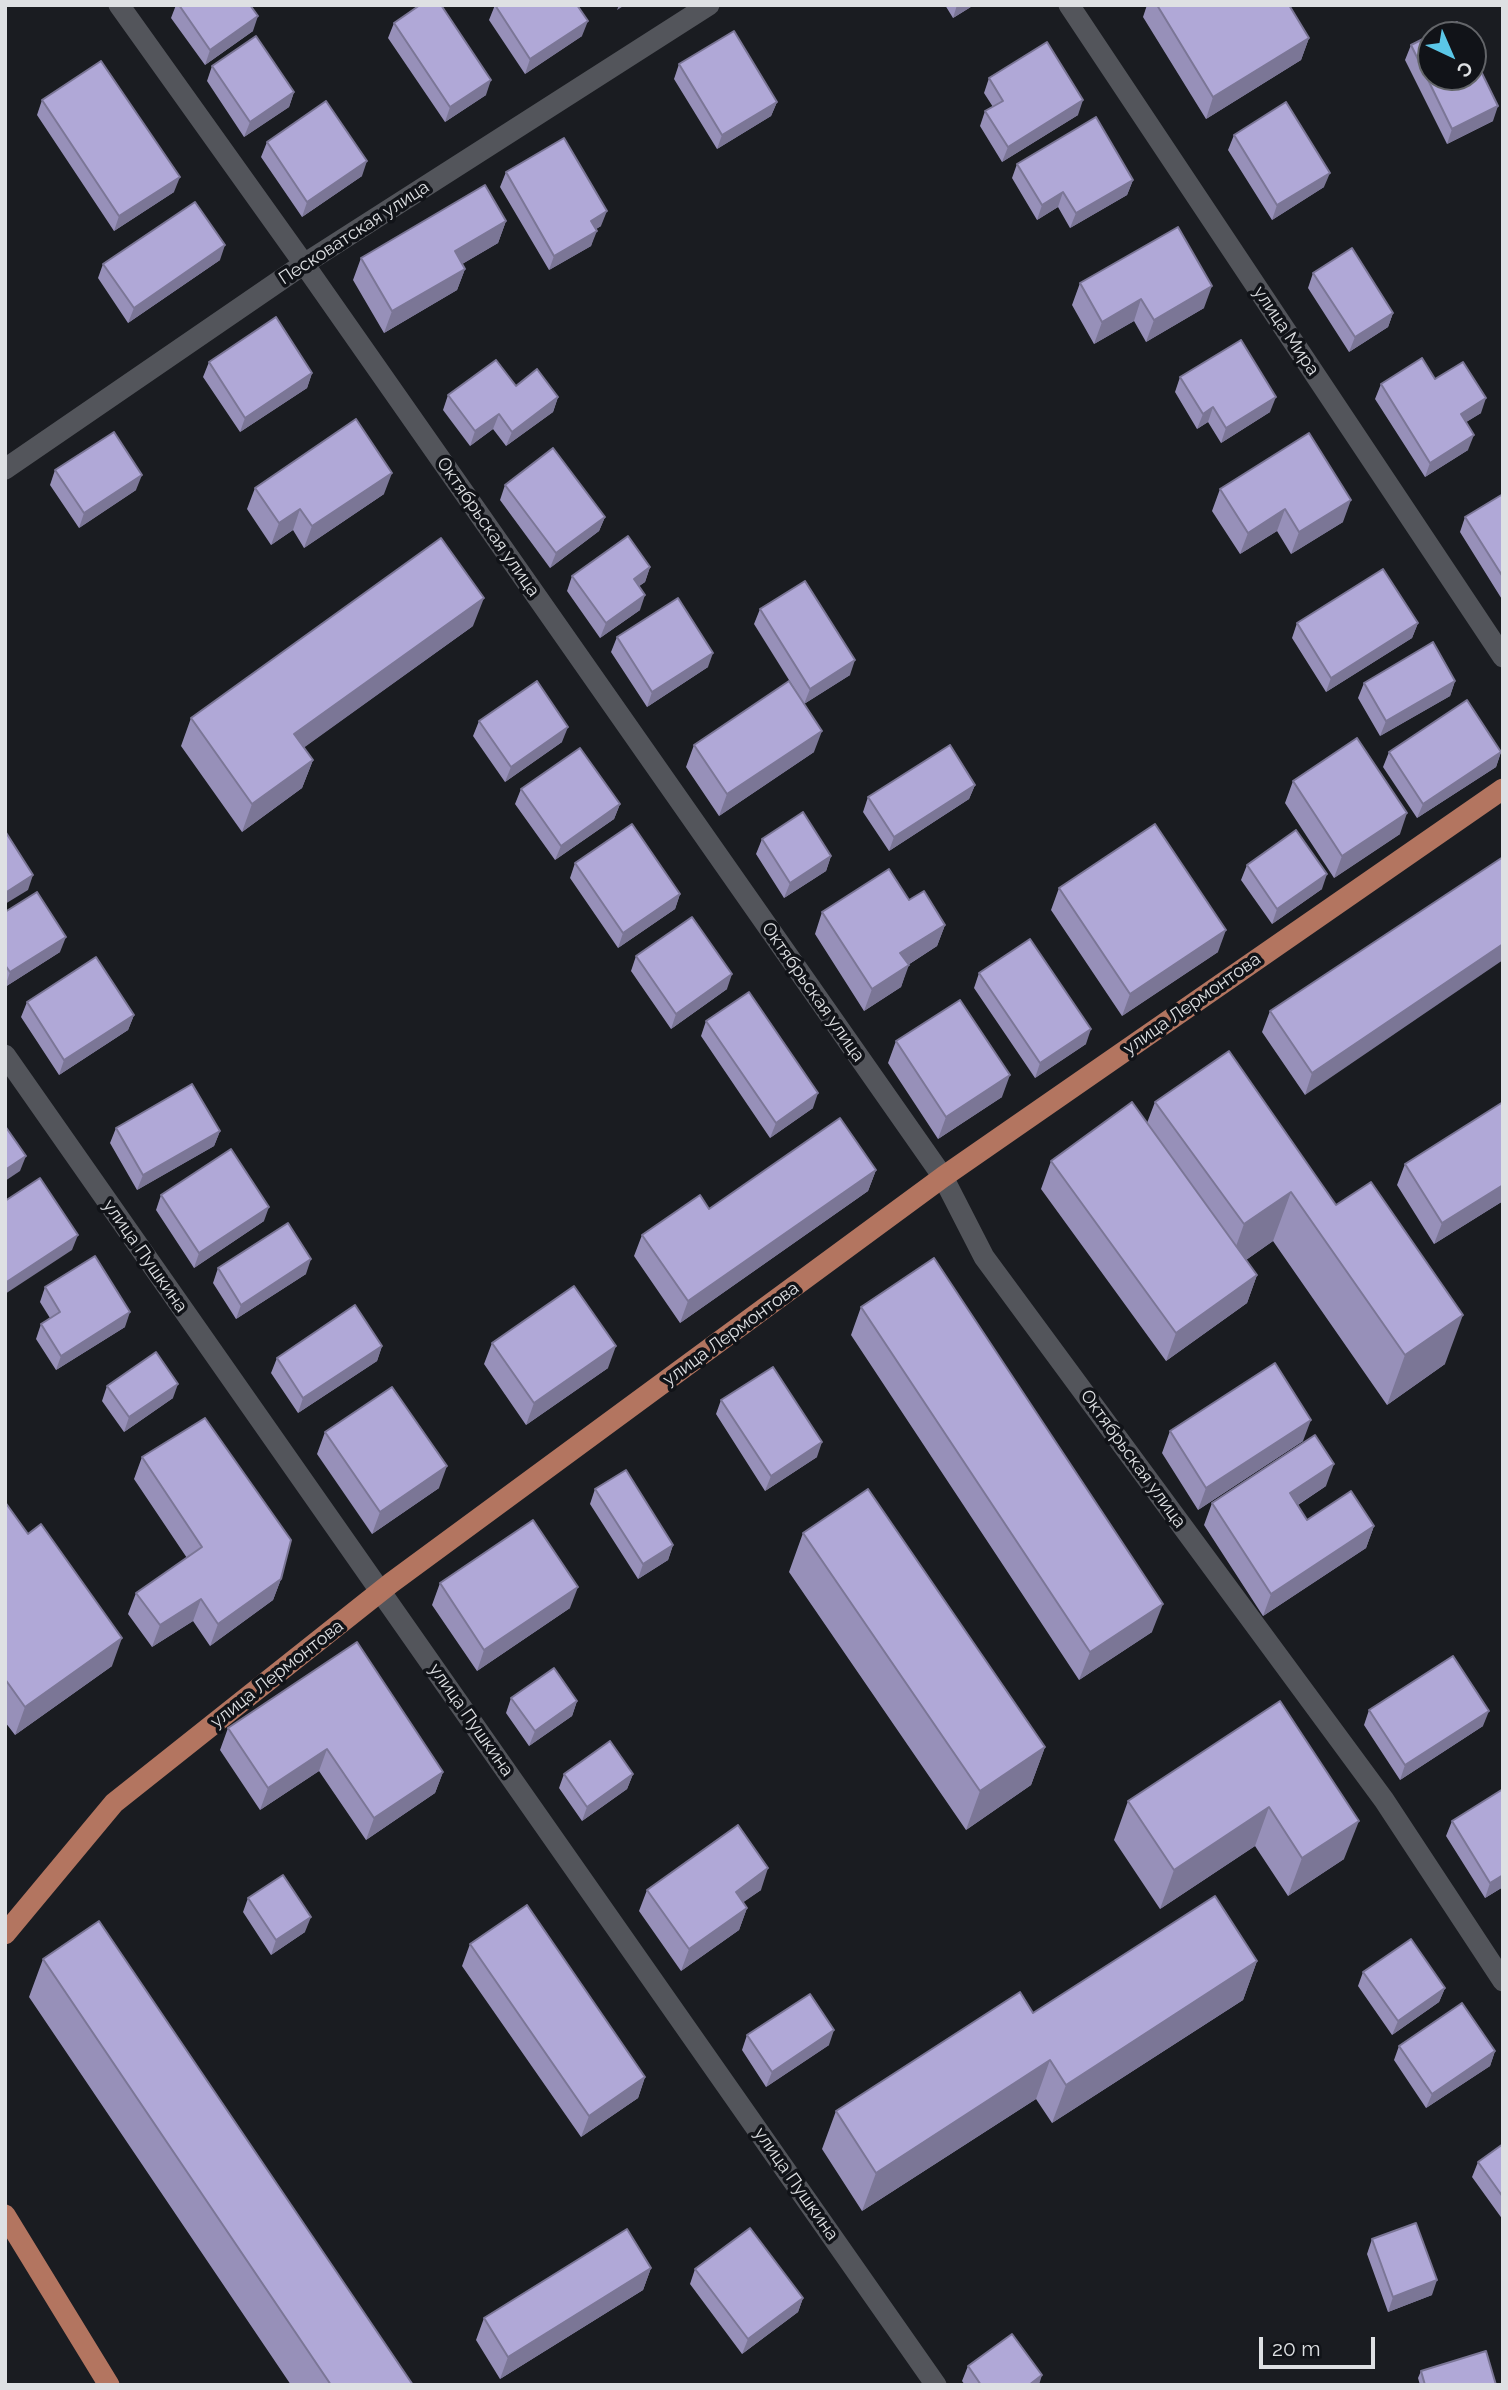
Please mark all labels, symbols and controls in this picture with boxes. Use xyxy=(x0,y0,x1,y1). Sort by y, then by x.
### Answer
north arrow xyxy=(1417,21,1487,91)
text: С xyxy=(1453,57,1478,82)
street label: Песковатская улица xyxy=(275,176,433,290)
street label: улица Мира xyxy=(1248,282,1324,380)
street label: Октябрьская улица xyxy=(432,453,544,601)
street label: Октябрьская улица xyxy=(757,918,869,1066)
street label: улица Лермонтова xyxy=(1119,948,1265,1060)
street label: улица Пушкина xyxy=(98,1195,192,1317)
street label: улица Лермонтова xyxy=(659,1277,803,1391)
street label: Октябрьская улица xyxy=(1076,1386,1190,1532)
street label: улица Лермонтова xyxy=(206,1615,348,1733)
street label: улица Пушкина xyxy=(424,1659,518,1781)
street label: улица Пушкина xyxy=(749,2123,843,2245)
scale bar xyxy=(1263,2324,1378,2368)
text: 20 m xyxy=(1272,2336,1320,2361)

